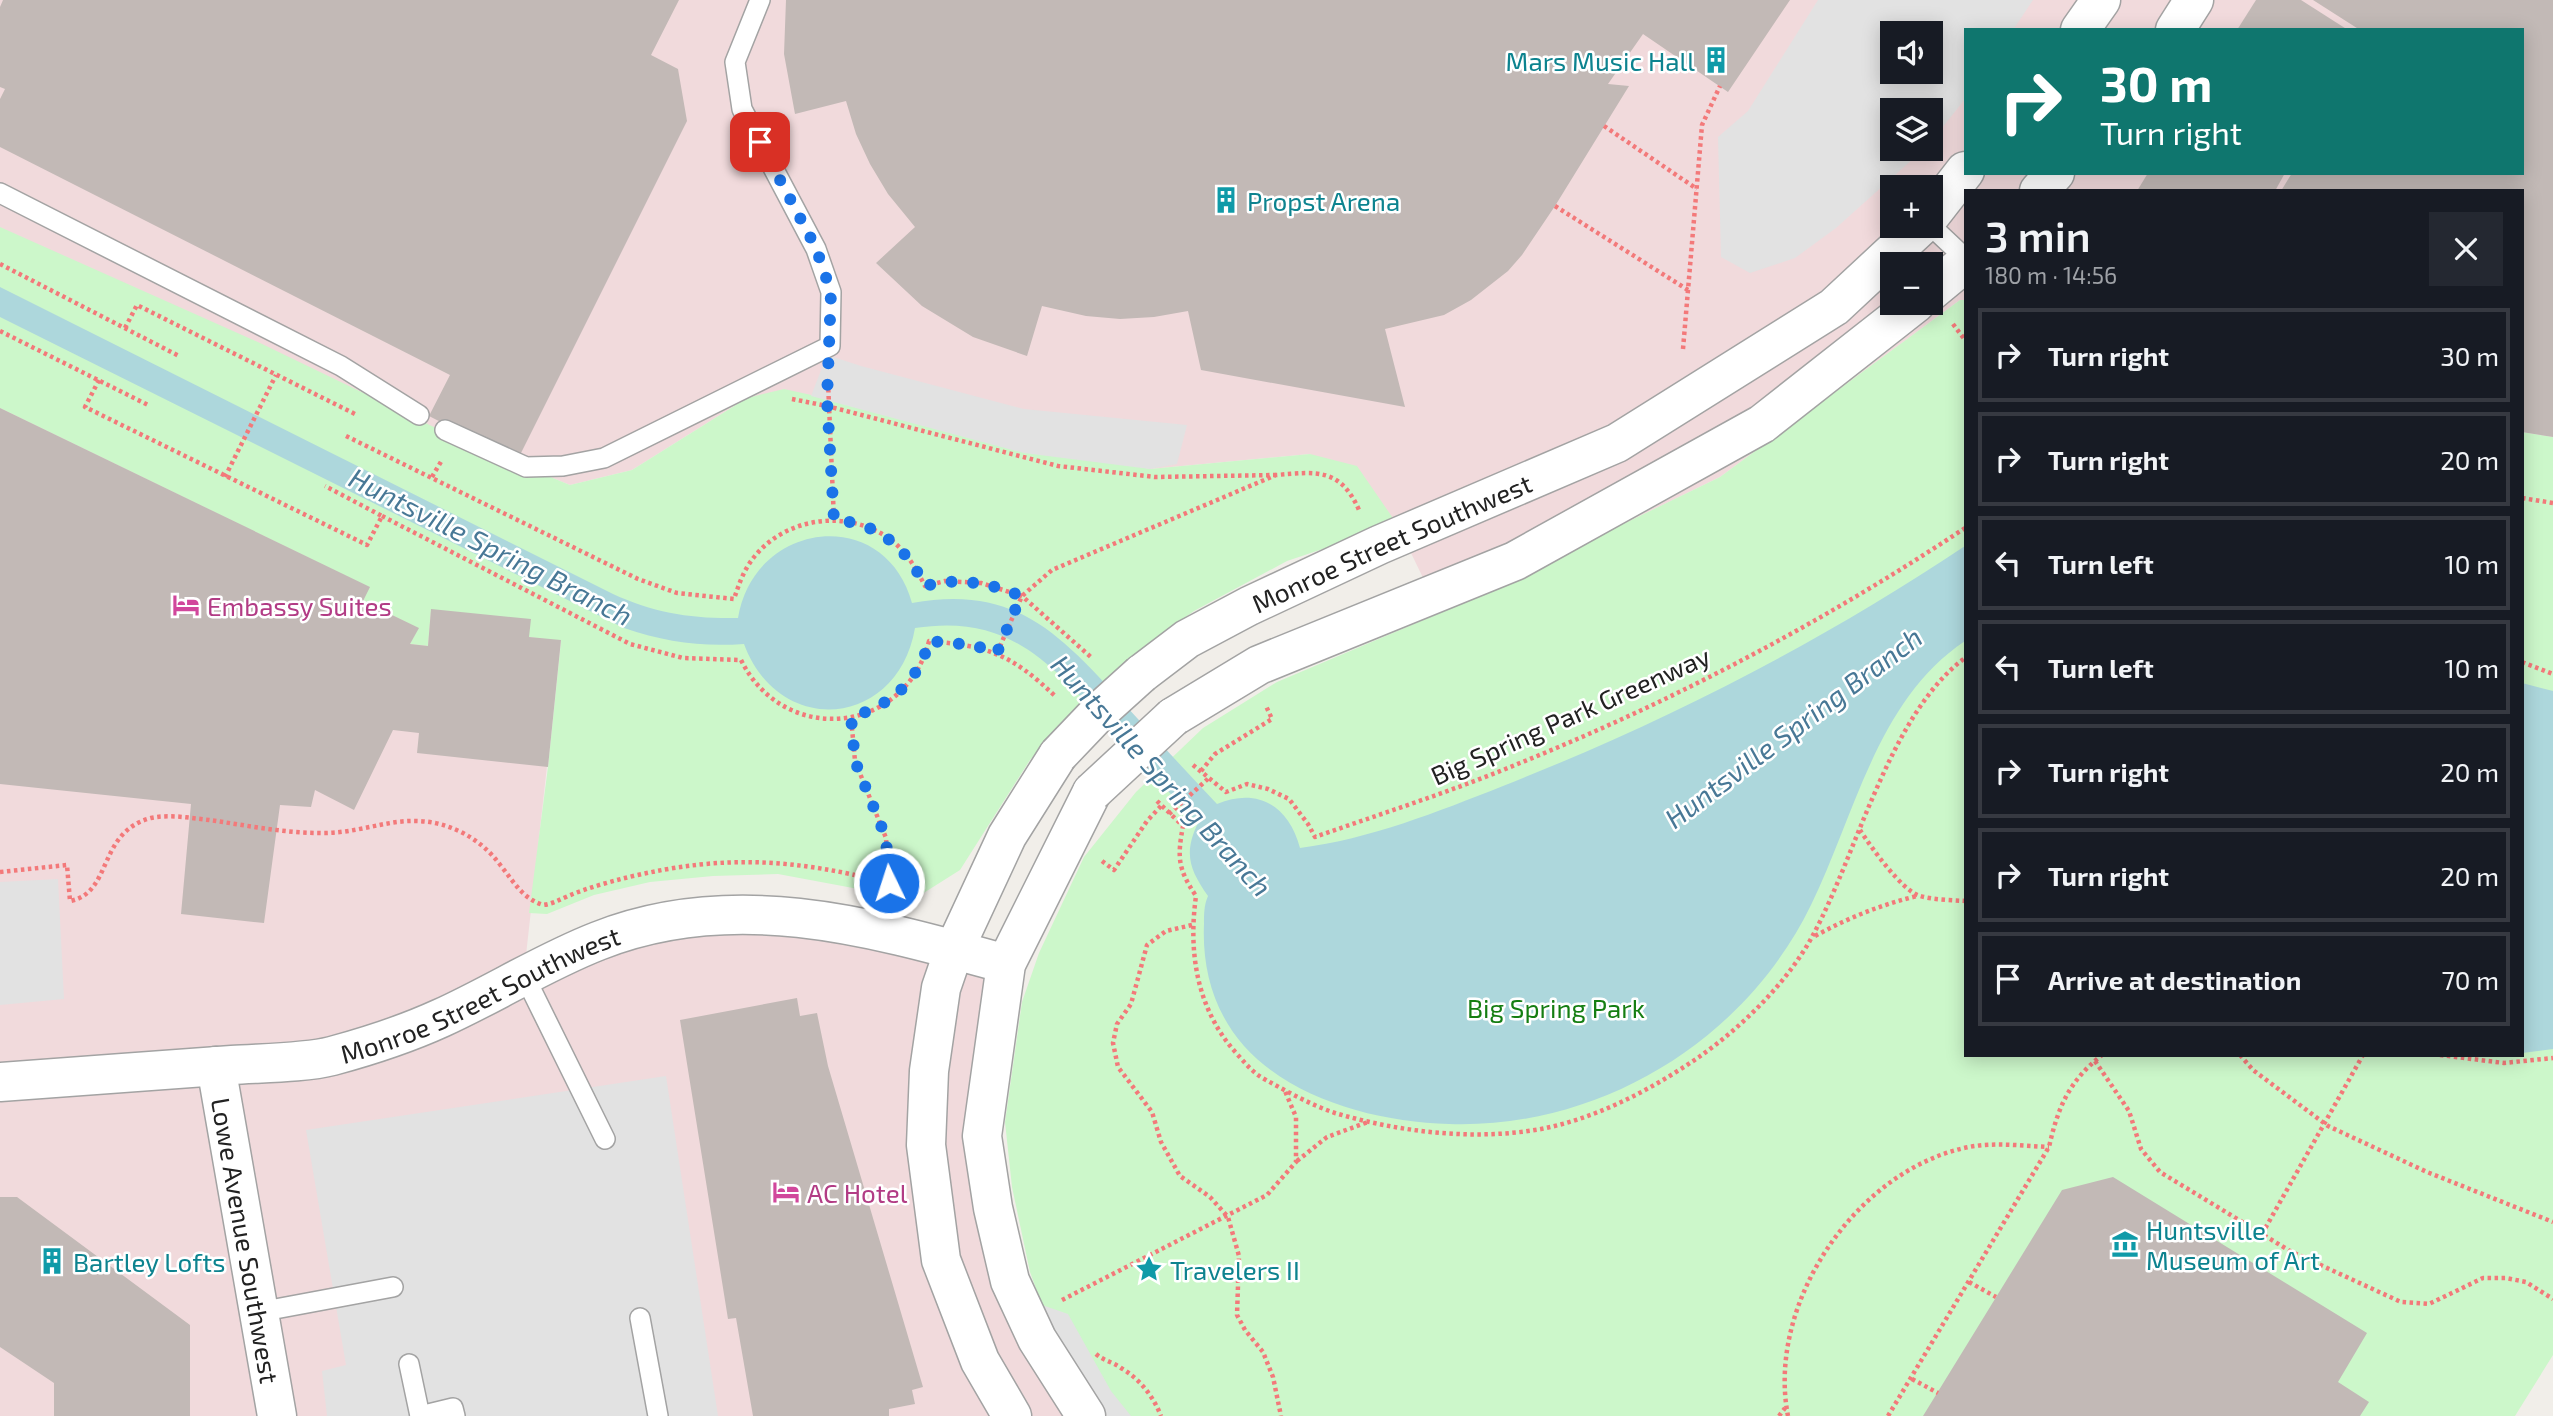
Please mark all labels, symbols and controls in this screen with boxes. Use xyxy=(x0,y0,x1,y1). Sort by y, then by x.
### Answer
map controls xyxy=(1880,21,1943,315)
button: sound xyxy=(1880,21,1943,84)
place label: Mars Music Hall xyxy=(1506,45,1695,76)
building icon: Mars Music Hall xyxy=(1701,45,1731,75)
text: 30 m xyxy=(2100,53,2212,112)
icon: right xyxy=(1985,56,2076,147)
button: layers xyxy=(1880,98,1943,161)
pin xyxy=(730,112,790,172)
text: Turn right xyxy=(2100,113,2242,151)
icon: arrive xyxy=(741,123,779,161)
button: + xyxy=(1880,175,1943,238)
building icon: Propst Arena xyxy=(1211,185,1241,215)
place label: Propst Arena xyxy=(1247,185,1400,216)
text: 3 min xyxy=(1985,210,2091,260)
button: close xyxy=(2429,212,2503,286)
button: − xyxy=(1880,252,1943,315)
text: 180 m · 14:56 xyxy=(1985,261,2117,289)
icon: right xyxy=(1989,336,2027,374)
text: Turn right xyxy=(2048,340,2169,371)
text: 30 m xyxy=(2440,340,2499,371)
icon: right xyxy=(1989,440,2027,478)
text: Turn right xyxy=(2048,444,2169,475)
text: 20 m xyxy=(2440,444,2499,475)
water label: Huntsville Spring Branch xyxy=(344,460,638,632)
street label: Monroe Street Southwest xyxy=(1246,466,1536,618)
icon: left xyxy=(1989,544,2027,582)
text: Turn left xyxy=(2048,548,2154,579)
text: 10 m xyxy=(2444,548,2499,579)
hotel icon: Embassy Suites xyxy=(171,590,201,620)
place label: Embassy Suites xyxy=(207,590,392,621)
water label: Huntsville Spring Branch xyxy=(1658,619,1928,835)
street label: Big Spring Park Greenway xyxy=(1426,639,1715,791)
water label: Huntsville Spring Branch xyxy=(1045,647,1279,903)
icon: left xyxy=(1989,648,2027,686)
text: Turn left xyxy=(2048,652,2154,683)
text: 10 m xyxy=(2444,652,2499,683)
icon: right xyxy=(1989,752,2027,790)
text: Turn right xyxy=(2048,756,2169,787)
text: 20 m xyxy=(2440,756,2499,787)
position arrow xyxy=(852,846,926,920)
icon: right xyxy=(1989,856,2027,894)
text: Turn right xyxy=(2048,860,2169,891)
text: 20 m xyxy=(2440,860,2499,891)
street label: Monroe Street Southwest xyxy=(337,919,624,1068)
icon: arrive xyxy=(1989,960,2027,998)
text: Arrive at destination xyxy=(2048,964,2301,995)
text: 70 m xyxy=(2441,964,2499,995)
park label: Big Spring Park xyxy=(1467,992,1645,1023)
street label: Lowe Avenue Southwest xyxy=(206,1095,287,1386)
hotel icon: AC Hotel xyxy=(771,1177,801,1207)
place label: AC Hotel xyxy=(807,1177,908,1208)
place label: Huntsville Museum of Art xyxy=(2146,1214,2320,1275)
museum icon: Huntsville Museum of Art xyxy=(2110,1229,2140,1259)
building icon: Bartley Lofts xyxy=(37,1246,67,1276)
place label: Bartley Lofts xyxy=(73,1246,225,1277)
place icon: Travelers II xyxy=(1134,1254,1164,1284)
place label: Travelers II xyxy=(1170,1254,1300,1285)

